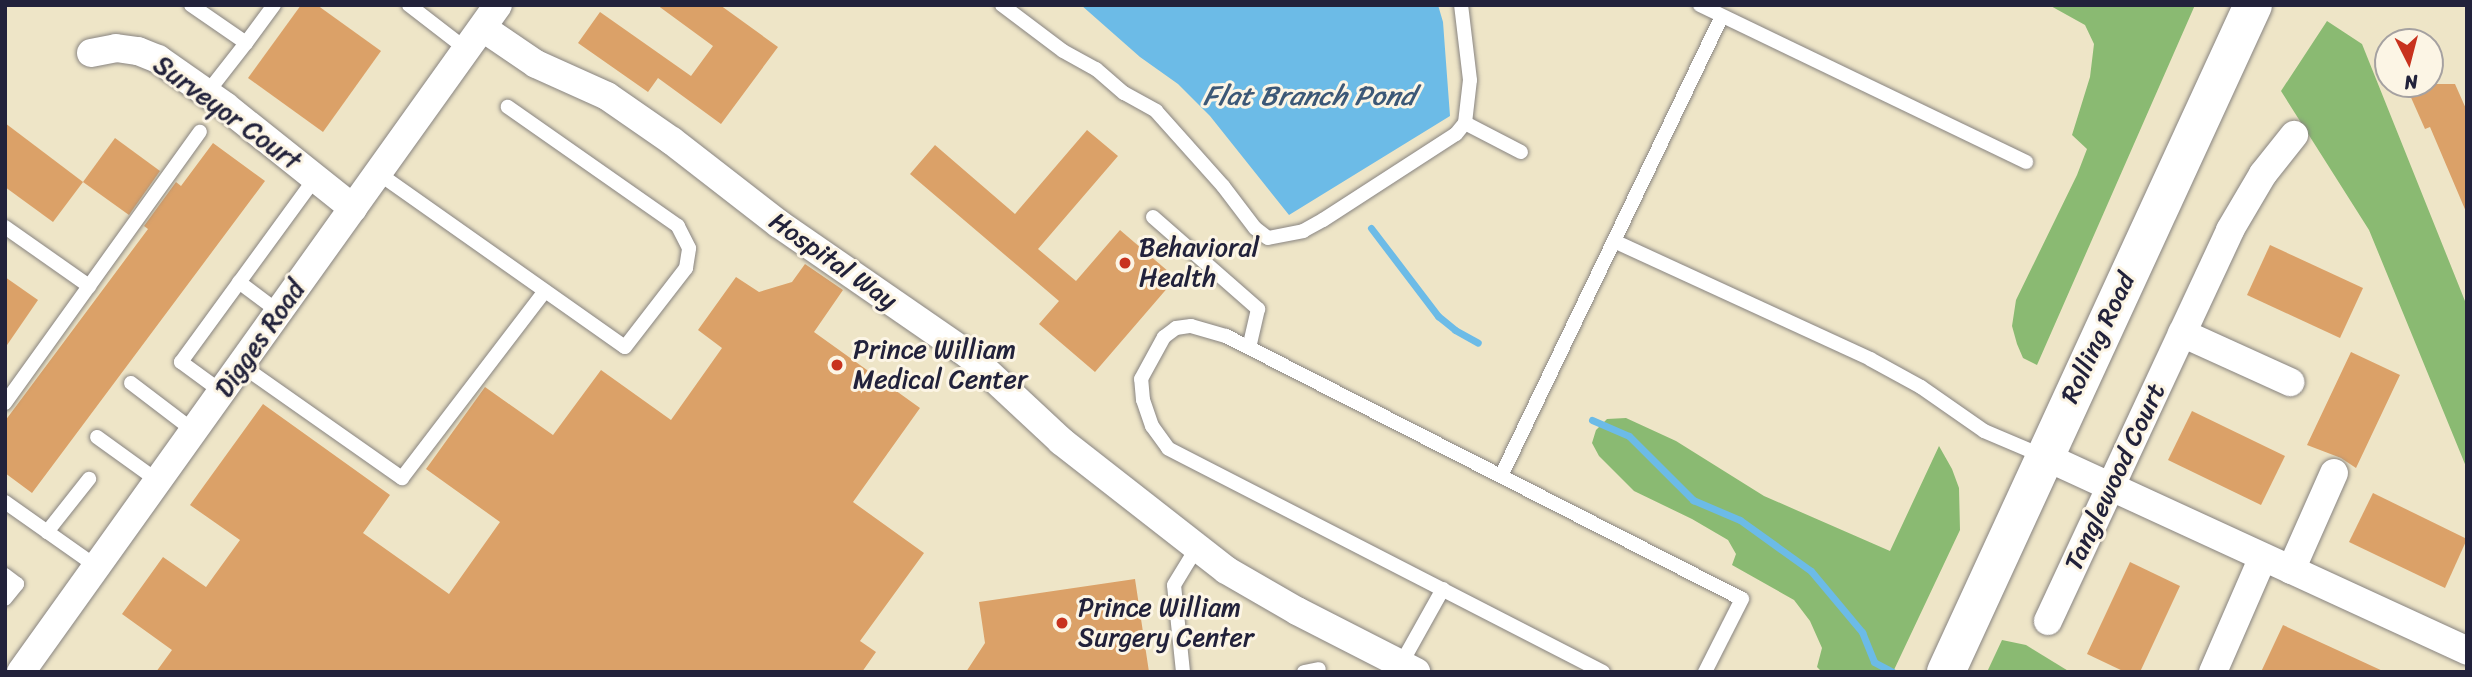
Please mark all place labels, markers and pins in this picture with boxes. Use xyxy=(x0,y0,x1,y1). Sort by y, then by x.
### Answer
place label: Behavioral Health xyxy=(1139,232,1259,294)
marker: Behavioral Health xyxy=(1117,255,1133,271)
place label: Prince William Medical Center xyxy=(853,334,1028,396)
marker: Prince William Medical Center xyxy=(827,355,847,375)
place label: Prince William Surgery Center xyxy=(1078,592,1255,654)
marker: Prince William Surgery Center xyxy=(1052,613,1072,633)

